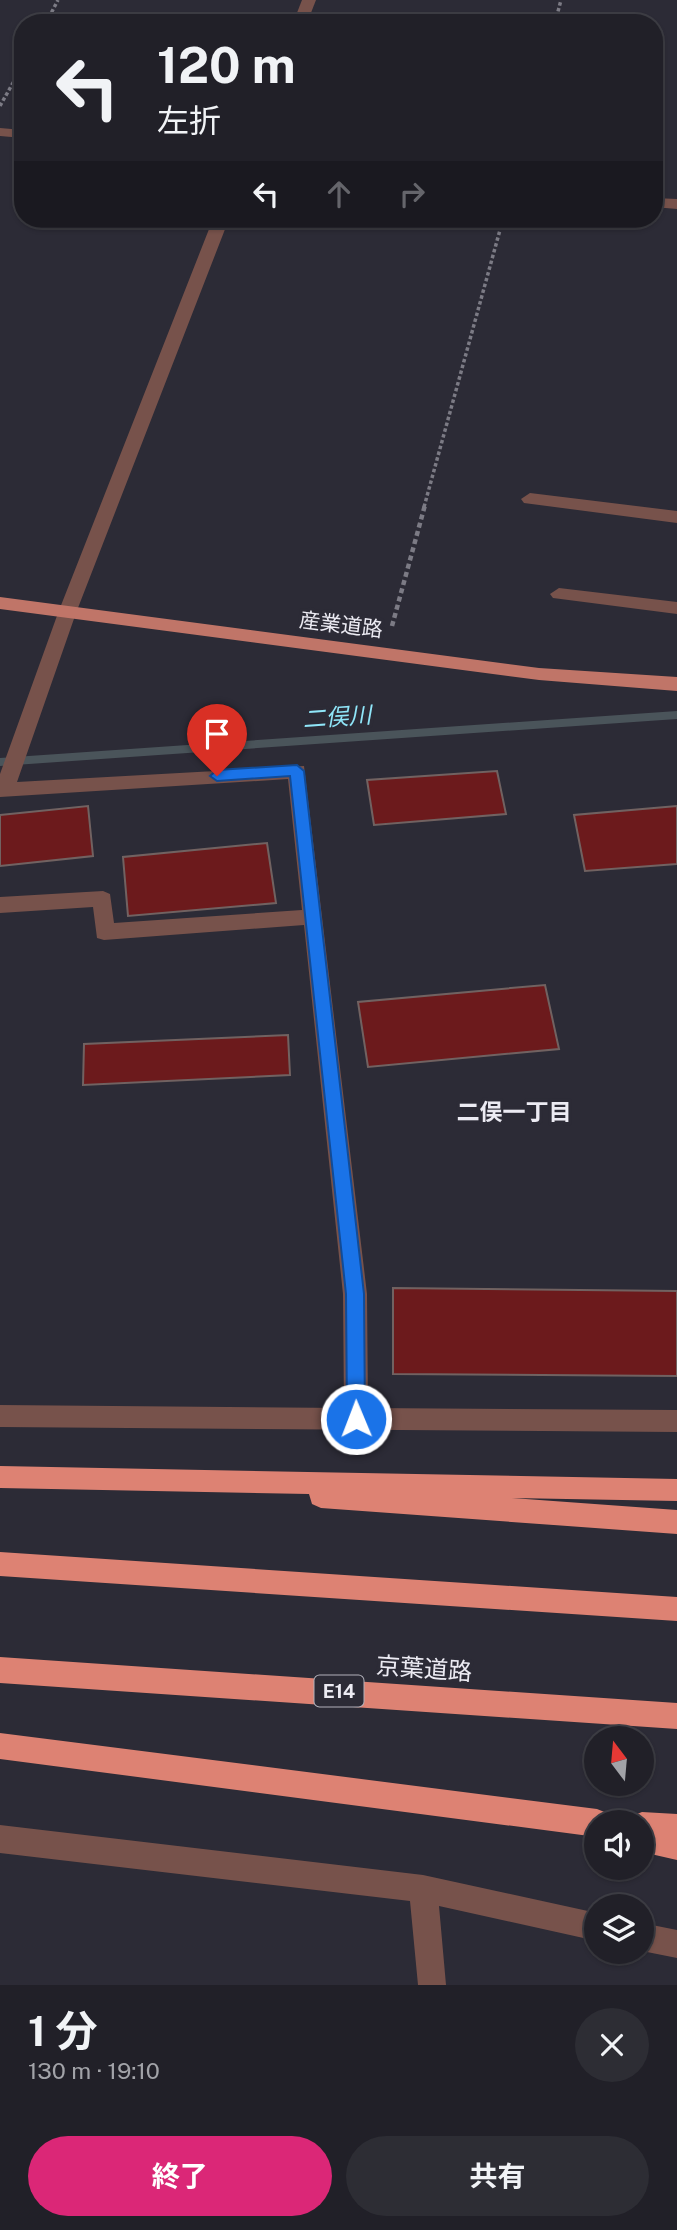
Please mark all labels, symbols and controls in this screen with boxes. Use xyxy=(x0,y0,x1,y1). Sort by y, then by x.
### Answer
text: 120 m xyxy=(157,36,296,94)
icon: left xyxy=(42,42,133,133)
text: 左折 xyxy=(157,102,221,139)
icon: left xyxy=(247,175,285,213)
icon: ahead xyxy=(320,175,358,213)
icon: right xyxy=(393,175,431,213)
street label: 産業道路 xyxy=(298,607,384,642)
water label: 二俣川 xyxy=(302,700,375,732)
pin xyxy=(187,704,247,776)
icon: arrive xyxy=(198,715,236,753)
district label: 二俣一丁目 xyxy=(457,1098,572,1125)
position arrow xyxy=(319,1382,393,1456)
street label: 京葉道路 xyxy=(375,1651,473,1685)
road number: E14 xyxy=(314,1676,364,1707)
north arrow xyxy=(584,1726,654,1796)
map controls xyxy=(584,1726,654,1964)
button: sound xyxy=(584,1810,654,1880)
button: layers xyxy=(584,1894,654,1964)
text: 1 分 xyxy=(28,2006,97,2055)
button: close xyxy=(575,2008,649,2082)
text: 130 m · 19:10 xyxy=(28,2057,160,2084)
button: 終了 xyxy=(28,2136,332,2216)
button: 共有 xyxy=(346,2136,649,2216)

